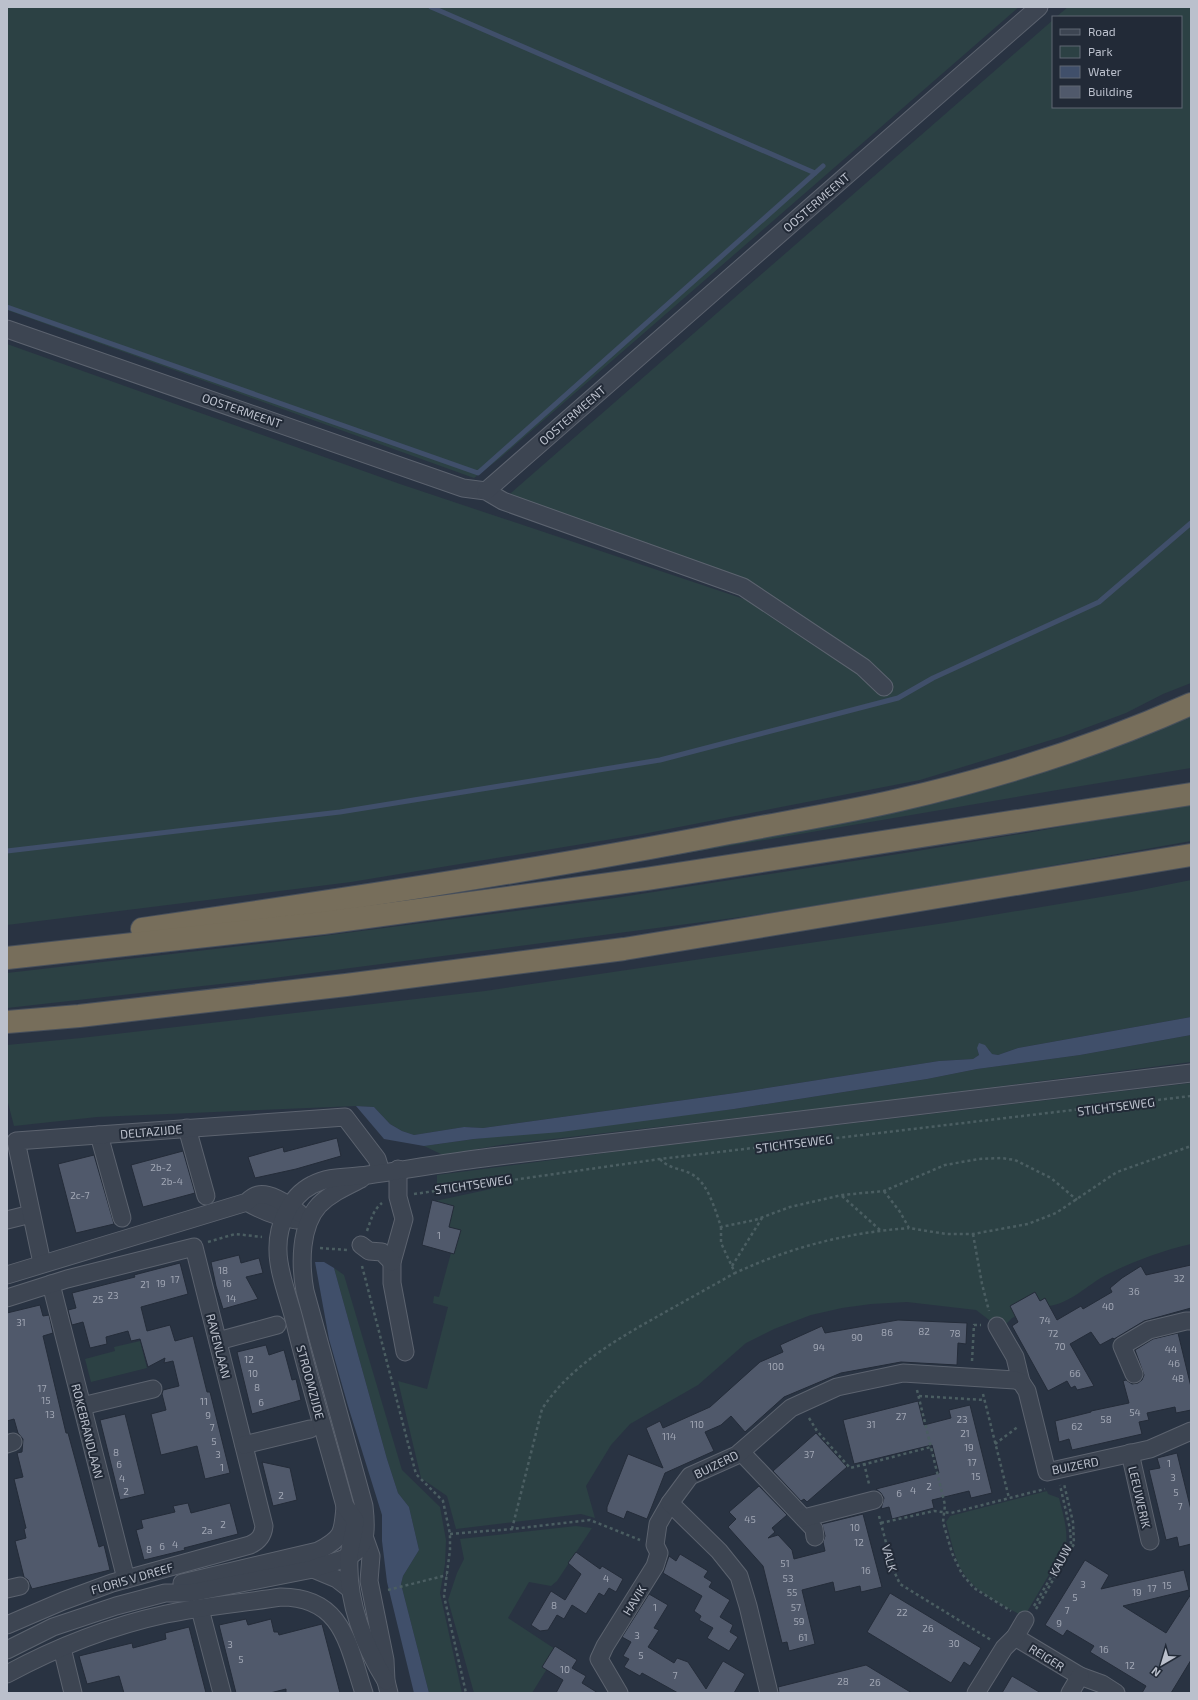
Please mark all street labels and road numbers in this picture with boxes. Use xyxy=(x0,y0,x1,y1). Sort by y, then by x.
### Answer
street label: OOSTERMEENT xyxy=(780,169,852,235)
street label: OOSTERMEENT xyxy=(536,382,608,448)
street label: OOSTERMEENT xyxy=(200,390,284,430)
street label: STICHTSEWEG xyxy=(1077,1094,1155,1118)
street label: DELTAZIJDE xyxy=(119,1121,183,1141)
street label: STICHTSEWEG xyxy=(755,1131,833,1155)
street label: STICHTSEWEG xyxy=(434,1172,512,1196)
street label: RAVENLAAN xyxy=(204,1312,234,1380)
street label: STROOMZIJDE xyxy=(294,1343,328,1421)
street label: ROKEBRANDLAAN xyxy=(69,1382,107,1480)
street label: BUIZERD xyxy=(692,1447,740,1481)
street label: BUIZERD xyxy=(1050,1454,1100,1476)
street label: LEEUWERIK xyxy=(1126,1465,1154,1529)
street label: KAUW xyxy=(1046,1542,1074,1578)
street label: VALK xyxy=(880,1543,900,1573)
street label: FLORIS V DREEF xyxy=(89,1559,175,1596)
street label: HAVIK xyxy=(619,1582,649,1618)
street label: REIGER xyxy=(1027,1641,1067,1673)

